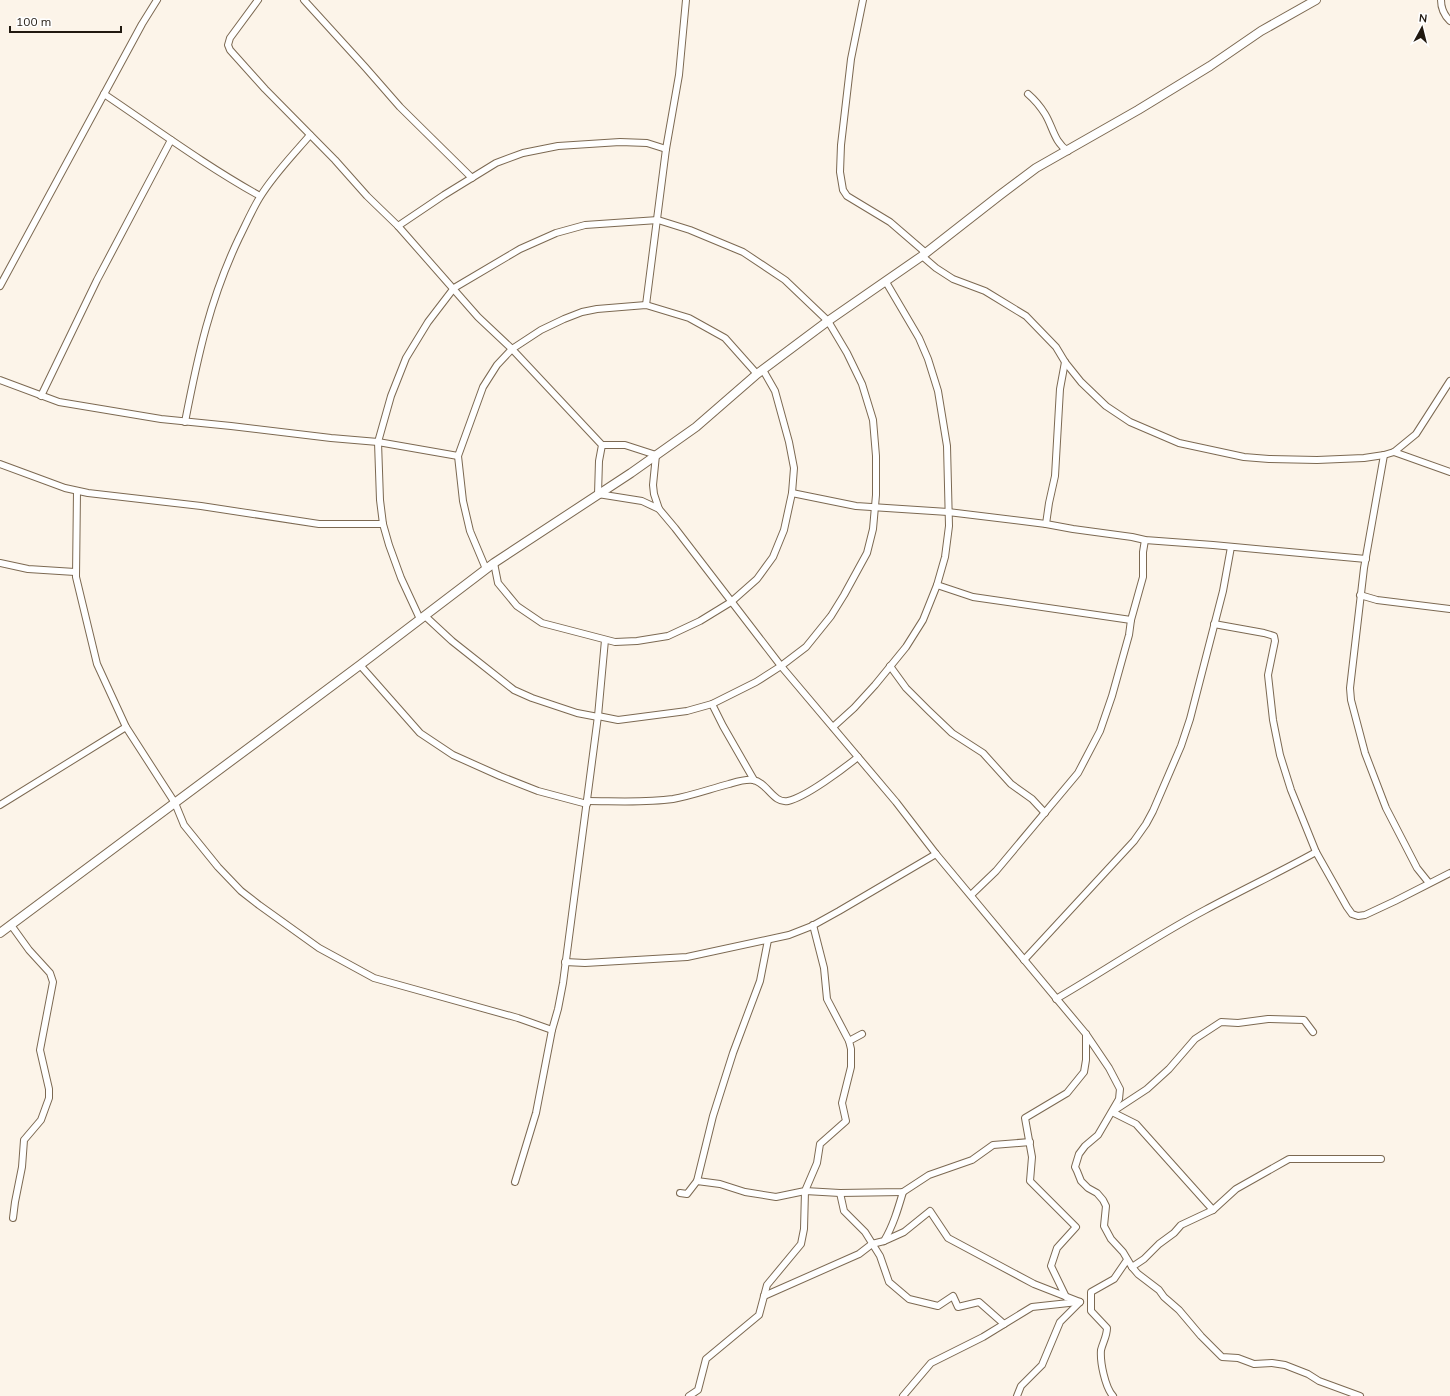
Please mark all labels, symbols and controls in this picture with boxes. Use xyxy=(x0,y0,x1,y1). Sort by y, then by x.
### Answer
scale bar xyxy=(10,8,121,34)
north arrow xyxy=(1402,8,1442,48)
text: N xyxy=(1418,11,1428,26)
text: 100 m xyxy=(16,14,51,29)

